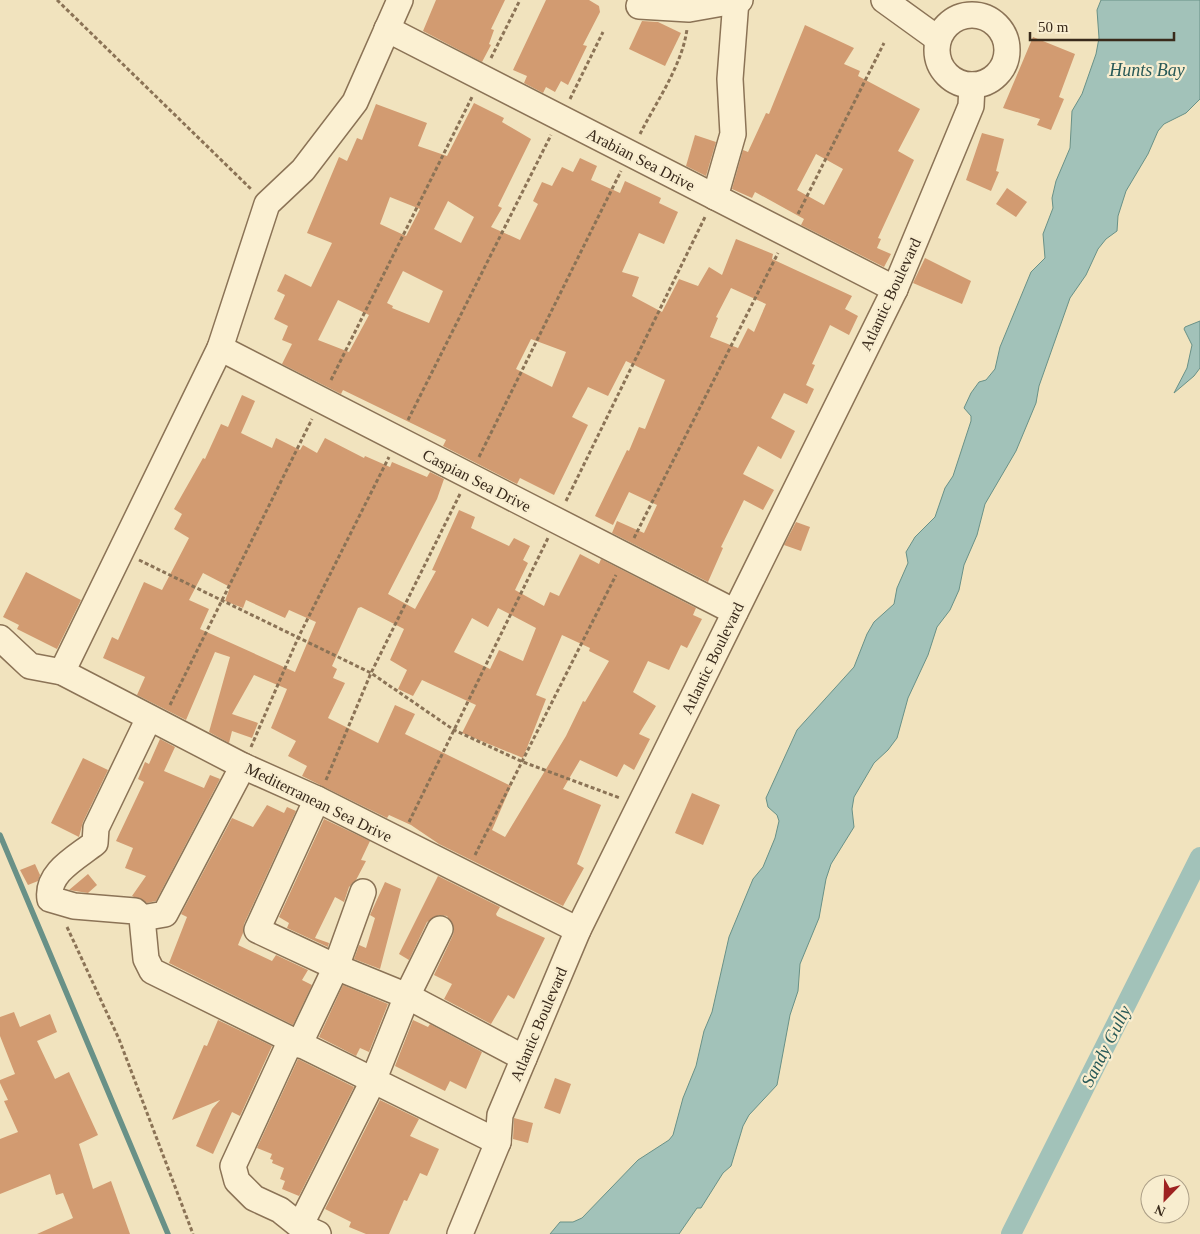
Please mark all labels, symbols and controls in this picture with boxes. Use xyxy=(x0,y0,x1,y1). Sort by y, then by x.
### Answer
scale bar xyxy=(1030,10,1174,42)
text: 50 m xyxy=(1038,19,1069,35)
water label: Hunts Bay xyxy=(1108,60,1185,80)
street label: Arabian Sea Drive xyxy=(584,125,698,194)
street label: Atlantic Boulevard xyxy=(857,235,924,353)
street label: Caspian Sea Drive xyxy=(419,446,534,516)
street label: Atlantic Boulevard xyxy=(678,600,747,717)
street label: Mediterranean Sea Drive xyxy=(243,760,395,845)
street label: Atlantic Boulevard xyxy=(507,965,570,1084)
water label: Sandy Gully xyxy=(1077,1002,1135,1090)
north arrow xyxy=(1140,1174,1190,1224)
text: N xyxy=(1153,1202,1168,1219)

